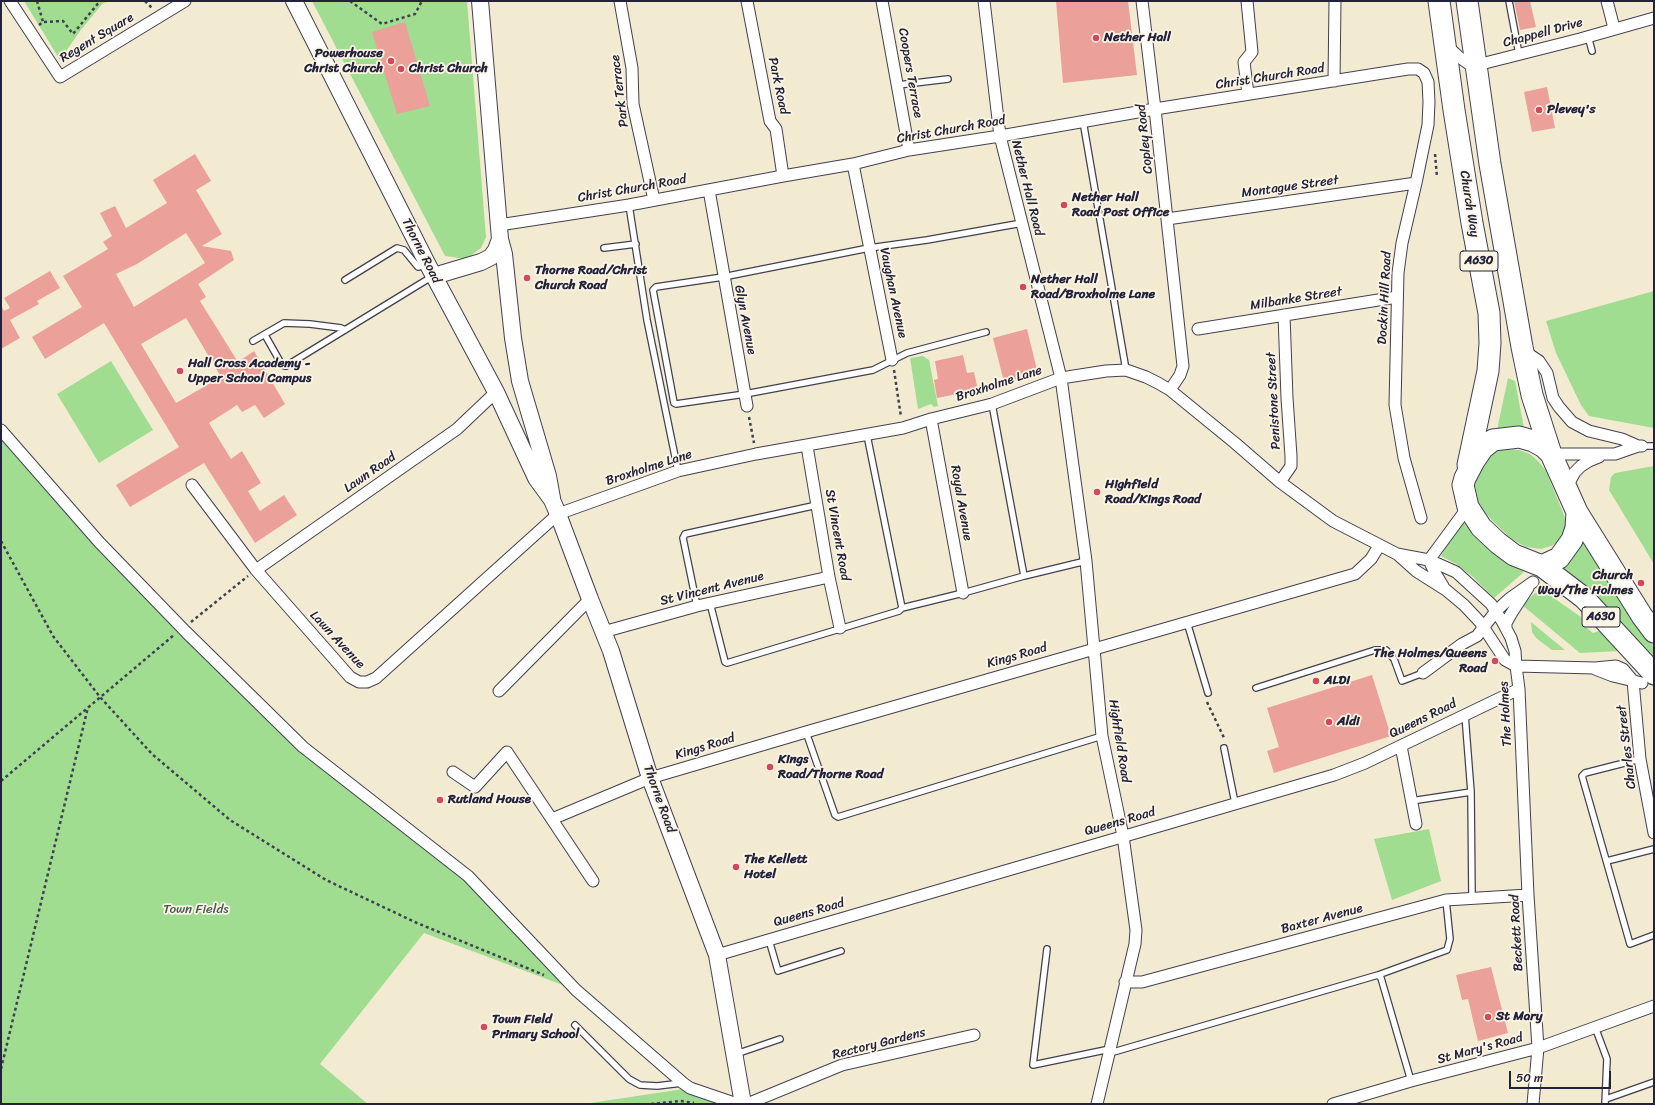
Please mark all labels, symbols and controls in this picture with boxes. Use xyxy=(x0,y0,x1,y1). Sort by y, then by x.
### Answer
street label: Regent Square xyxy=(57,10,137,66)
street label: Chappell Drive xyxy=(1501,15,1585,51)
street label: Coopers Terrace xyxy=(894,27,926,119)
place label: Nether Hall xyxy=(1104,30,1171,46)
marker: Nether Hall xyxy=(1091,33,1101,43)
place label: Powerhouse Christ Church xyxy=(304,46,383,77)
street label: Park Terrace xyxy=(608,54,632,128)
marker: Powerhouse Christ Church xyxy=(386,56,396,66)
street label: Park Road xyxy=(764,56,792,116)
place label: Christ Church xyxy=(409,61,488,77)
street label: Christ Church Road xyxy=(1214,61,1326,93)
marker: Christ Church xyxy=(396,64,406,74)
place label: Plevey's xyxy=(1547,102,1596,118)
street label: Copley Road xyxy=(1134,103,1156,175)
marker: Plevey's xyxy=(1534,105,1544,115)
street label: Christ Church Road xyxy=(895,113,1007,147)
street label: Nether Hall Road xyxy=(1008,139,1046,237)
street label: Church Way xyxy=(1456,170,1482,238)
street label: Christ Church Road xyxy=(576,172,688,206)
street label: Montague Street xyxy=(1240,172,1340,202)
place label: Nether Hall Road Post Office xyxy=(1072,190,1169,221)
marker: Nether Hall Road Post Office xyxy=(1059,200,1069,210)
street label: Thorne Road xyxy=(398,216,444,286)
street label: Vaughan Avenue xyxy=(876,246,910,340)
street label: Dockin Hill Road xyxy=(1375,251,1395,345)
road number: A630 xyxy=(1460,251,1498,271)
place label: Thorne Road/Christ Church Road xyxy=(535,263,647,294)
place label: Nether Hall Road/Broxholme Lane xyxy=(1031,272,1155,303)
marker: Thorne Road/Christ Church Road xyxy=(522,273,532,283)
marker: Nether Hall Road/Broxholme Lane xyxy=(1018,282,1028,292)
street label: Glyn Avenue xyxy=(731,284,759,356)
street label: Milbanke Street xyxy=(1249,284,1343,314)
street label: Penistone Street xyxy=(1264,352,1284,450)
place label: Hall Cross Academy - Upper School Campus xyxy=(188,356,311,387)
street label: Broxholme Lane xyxy=(954,363,1044,405)
marker: Hall Cross Academy - Upper School Campus xyxy=(175,366,185,376)
street label: Broxholme Lane xyxy=(604,447,694,489)
street label: Lawn Road xyxy=(341,449,399,497)
street label: Royal Avenue xyxy=(947,464,975,542)
place label: Highfield Road/Kings Road xyxy=(1105,477,1201,508)
marker: Highfield Road/Kings Road xyxy=(1092,487,1102,497)
street label: St Vincent Road xyxy=(821,488,853,582)
place label: Church Way/The Holmes xyxy=(1538,568,1633,599)
street label: St Vincent Avenue xyxy=(659,569,765,609)
marker: Church Way/The Holmes xyxy=(1636,578,1646,588)
road number: A630 xyxy=(1582,607,1620,627)
street label: Lawn Avenue xyxy=(306,608,368,672)
street label: Kings Road xyxy=(985,640,1049,672)
place label: The Holmes/Queens Road xyxy=(1374,646,1487,677)
marker: The Holmes/Queens Road xyxy=(1490,656,1500,666)
place label: ALDI xyxy=(1324,673,1350,689)
marker: ALDI xyxy=(1311,676,1321,686)
street label: The Holmes xyxy=(1496,681,1516,747)
street label: Queens Road xyxy=(1387,696,1459,742)
street label: Highfield Road xyxy=(1105,698,1133,784)
street label: Charles Street xyxy=(1614,704,1640,790)
place label: Aldi xyxy=(1337,714,1360,730)
marker: Aldi xyxy=(1324,717,1334,727)
street label: Kings Road xyxy=(673,731,737,763)
place label: Kings Road/Thorne Road xyxy=(778,752,883,783)
marker: Kings Road/Thorne Road xyxy=(765,762,775,772)
street label: Thorne Road xyxy=(640,763,678,835)
place label: Rutland House xyxy=(448,792,531,808)
marker: Rutland House xyxy=(435,795,445,805)
street label: Queens Road xyxy=(1083,804,1157,840)
place label: The Kellett Hotel xyxy=(744,852,808,883)
marker: The Kellett Hotel xyxy=(731,862,741,872)
street label: Beckett Road xyxy=(1507,894,1527,972)
street label: Queens Road xyxy=(772,895,846,931)
street label: Baxter Avenue xyxy=(1279,901,1365,937)
park label: Town Fields xyxy=(163,902,229,918)
place label: St Mary xyxy=(1496,1009,1542,1025)
place label: Town Field Primary School xyxy=(492,1012,579,1043)
marker: St Mary xyxy=(1483,1012,1493,1022)
marker: Town Field Primary School xyxy=(479,1022,489,1032)
street label: Rectory Gardens xyxy=(831,1025,927,1063)
street label: St Mary's Road xyxy=(1436,1030,1524,1068)
scale bar xyxy=(1511,1063,1613,1089)
text: 50 m xyxy=(1516,1067,1543,1089)

